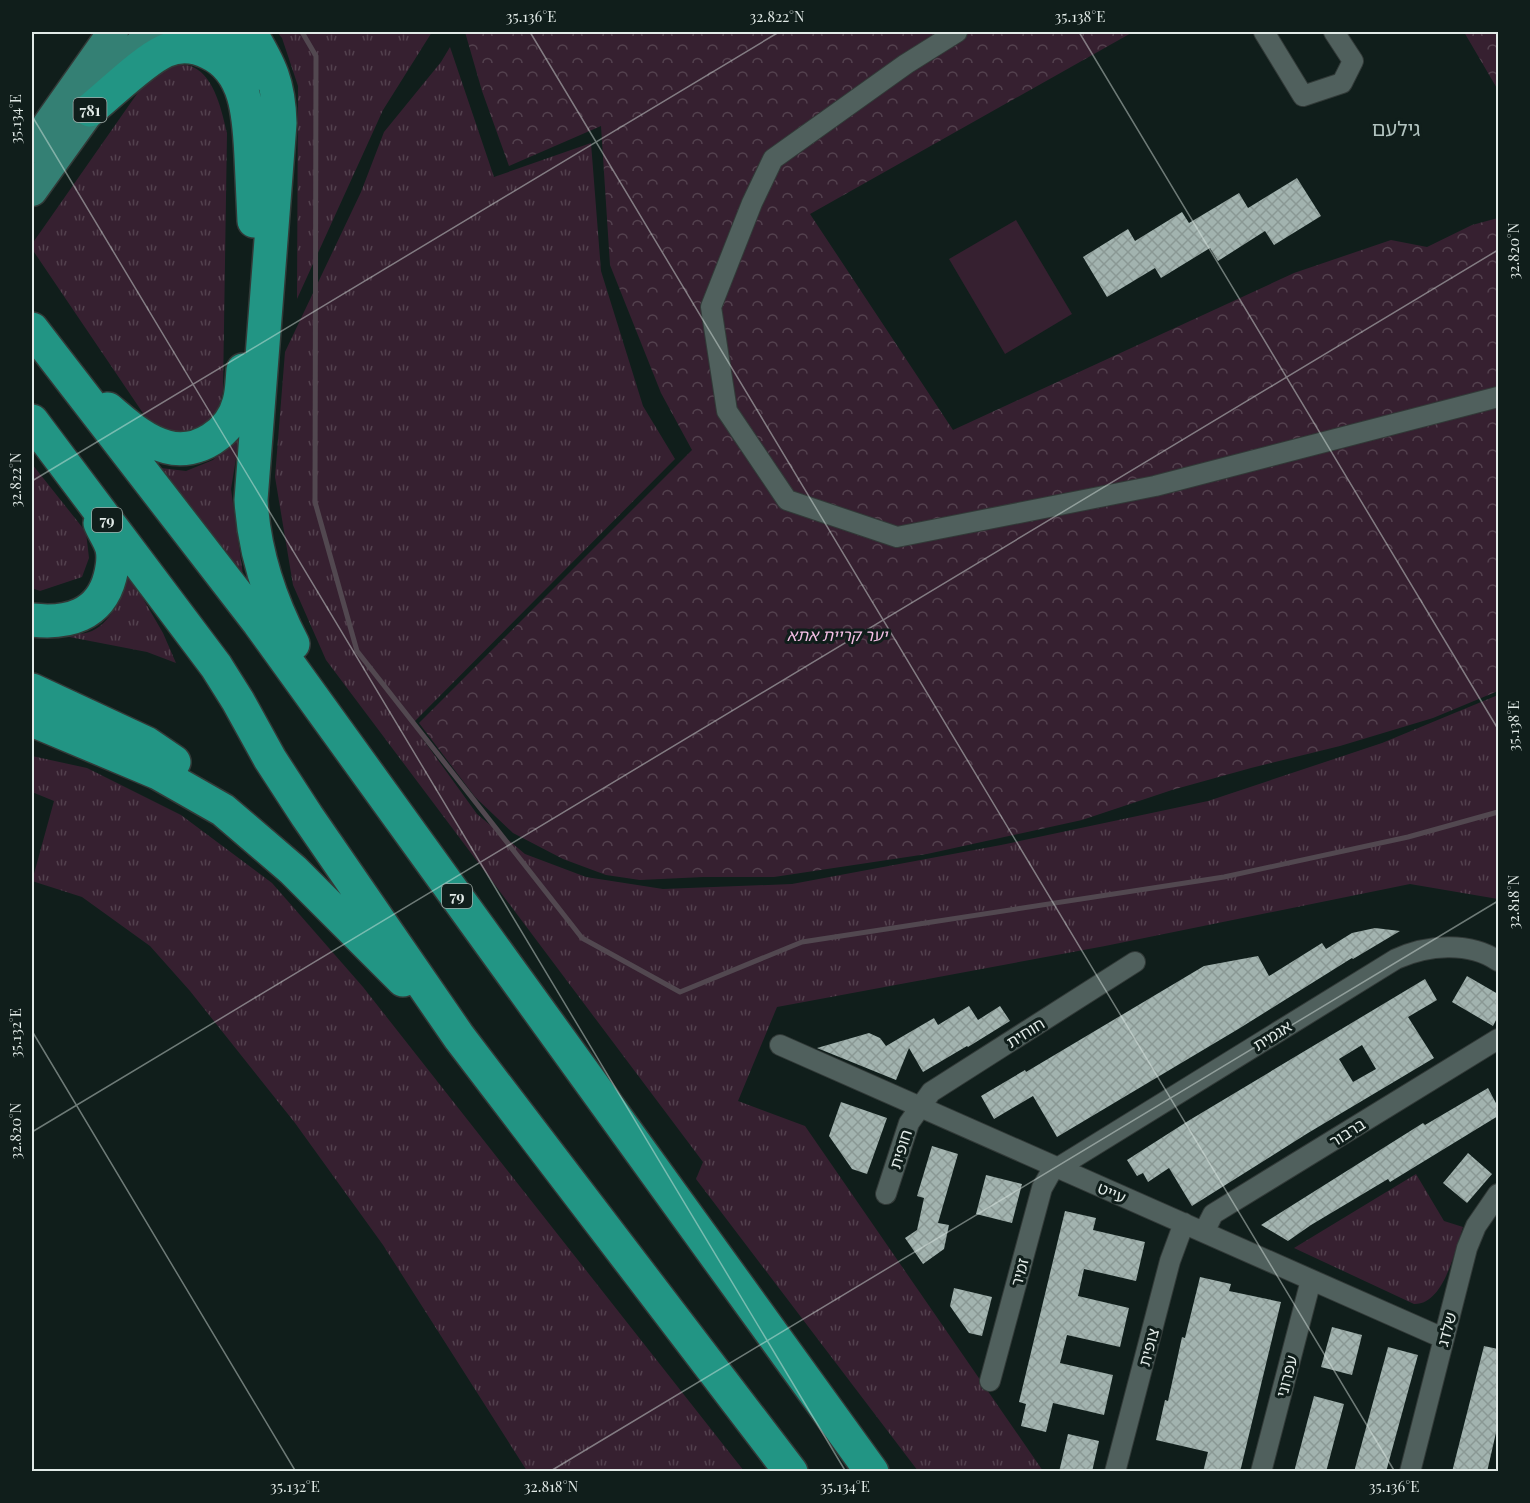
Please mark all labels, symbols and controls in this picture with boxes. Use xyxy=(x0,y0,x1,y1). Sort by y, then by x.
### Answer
text: 35.136°E xyxy=(506,6,556,26)
text: 32.822°N xyxy=(749,6,805,26)
text: 35.138°E xyxy=(1055,6,1105,26)
text: 35.134°E xyxy=(5,94,25,144)
road number: 781 xyxy=(74,98,106,122)
district label: גילעם xyxy=(1372,114,1421,141)
text: 32.820°N xyxy=(1503,222,1523,279)
text: 32.822°N xyxy=(5,452,25,508)
road number: 79 xyxy=(92,508,122,532)
park label: יער קריית אתא xyxy=(787,624,888,645)
text: 35.138°E xyxy=(1503,701,1523,751)
text: 32.818°N xyxy=(1503,874,1523,929)
road number: 79 xyxy=(442,884,472,908)
text: 35.132°E xyxy=(5,1008,25,1058)
street label: חוחית xyxy=(1002,1012,1048,1052)
street label: אגמית xyxy=(1249,1015,1295,1055)
text: 32.820°N xyxy=(5,1102,25,1159)
street label: ברבור xyxy=(1325,1113,1369,1151)
street label: חופית xyxy=(884,1127,916,1171)
street label: עייט xyxy=(1095,1177,1129,1207)
street label: זמיר xyxy=(1005,1255,1033,1289)
street label: שלדג xyxy=(1431,1310,1461,1348)
street label: צופית xyxy=(1133,1326,1163,1368)
street label: עפרוני xyxy=(1270,1353,1302,1399)
text: 35.132°E xyxy=(270,1476,320,1496)
text: 32.818°N xyxy=(524,1476,579,1496)
text: 35.134°E xyxy=(820,1476,870,1496)
text: 35.136°E xyxy=(1369,1476,1419,1496)

